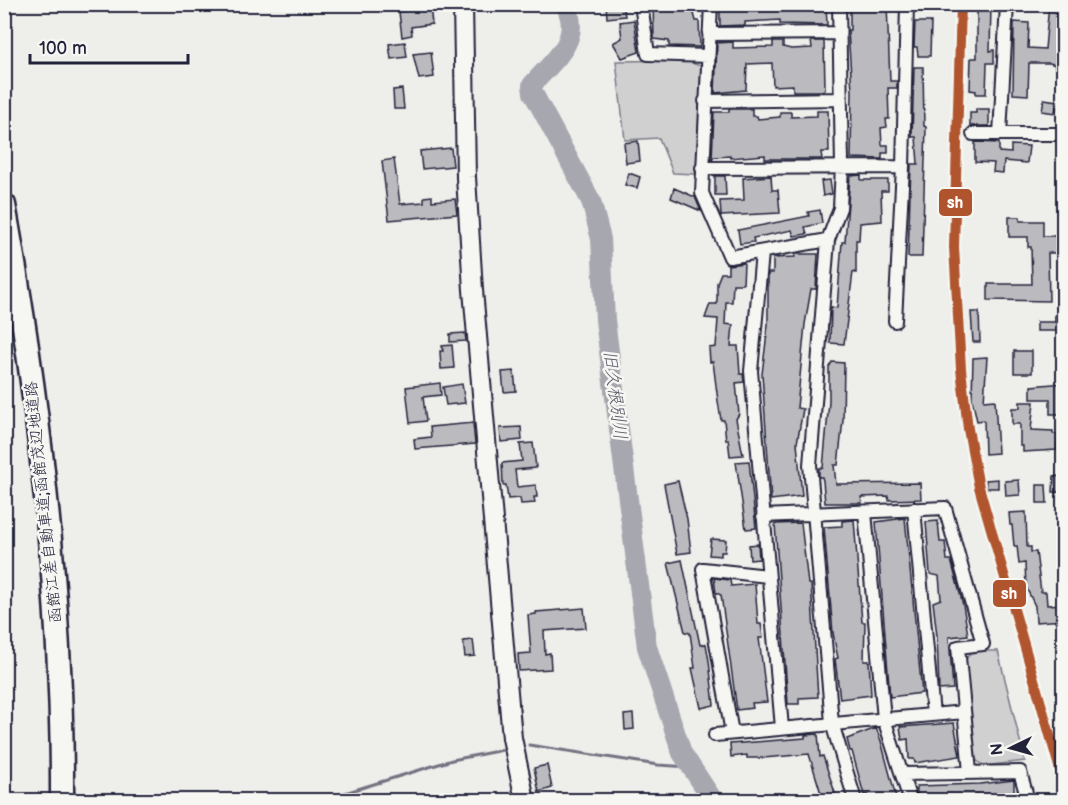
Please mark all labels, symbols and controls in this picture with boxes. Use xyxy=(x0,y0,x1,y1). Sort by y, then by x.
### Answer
scale bar xyxy=(30,27,188,65)
text: 100 m xyxy=(39,38,87,59)
line badge: sh xyxy=(938,188,973,217)
text: sh xyxy=(947,194,963,213)
water label: 旧久根別川 xyxy=(599,349,631,441)
street label: 函館江差自動車道;函館茂辺地道路 xyxy=(22,380,66,624)
line badge: sh xyxy=(992,579,1027,608)
text: sh xyxy=(1001,585,1017,604)
north arrow xyxy=(981,718,1041,778)
text: N xyxy=(988,742,1008,756)

